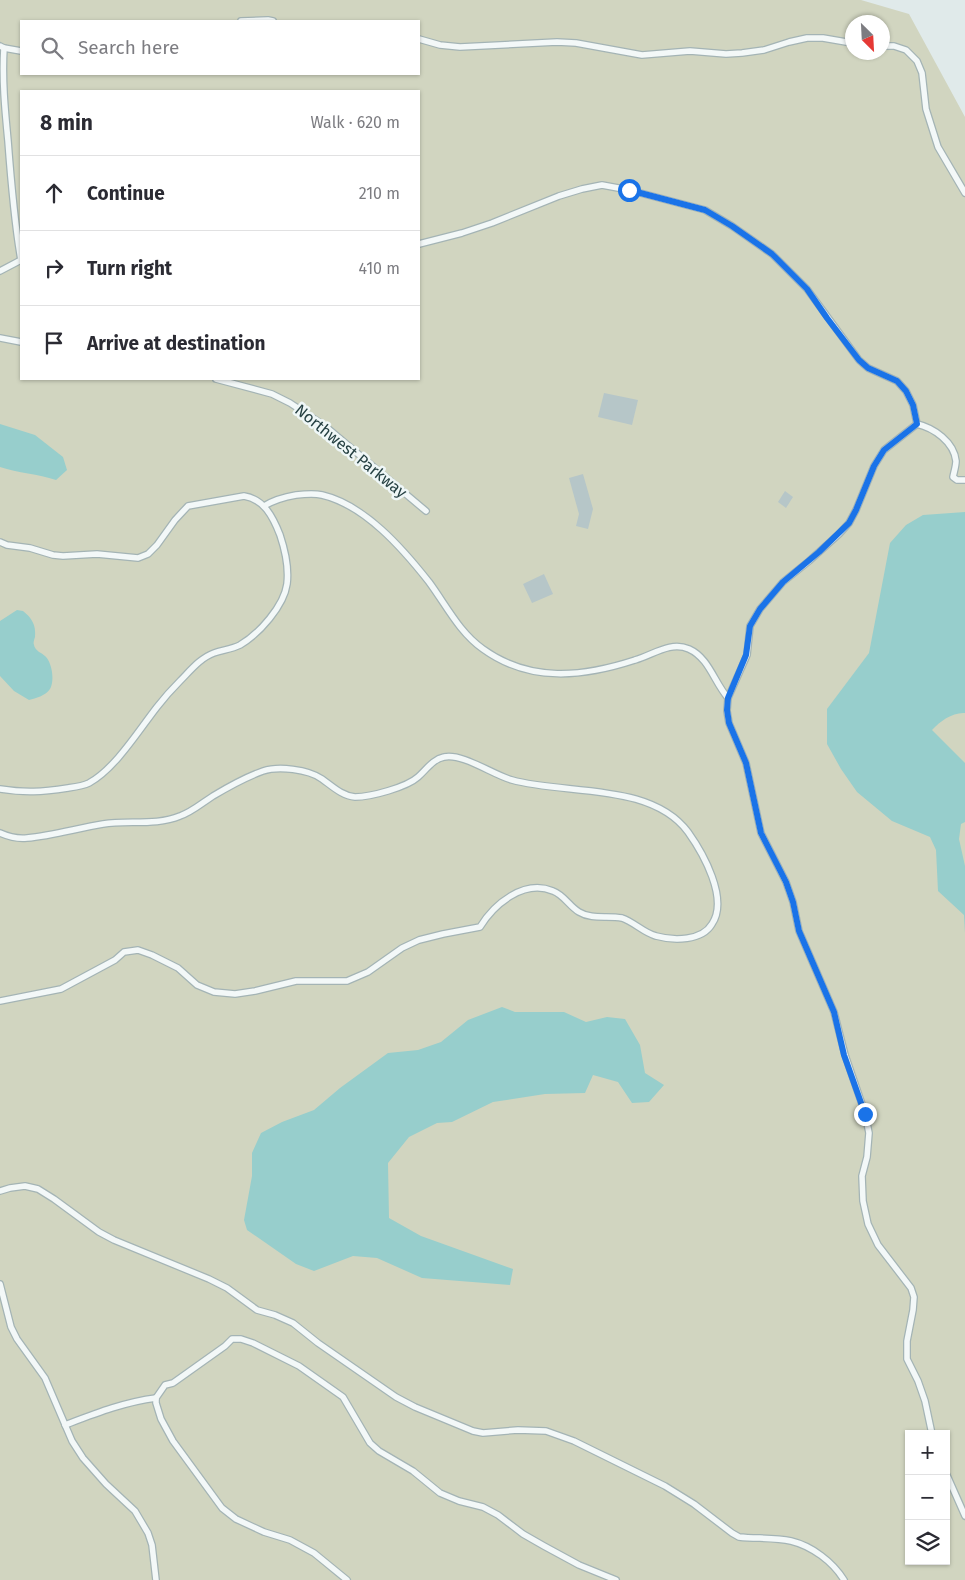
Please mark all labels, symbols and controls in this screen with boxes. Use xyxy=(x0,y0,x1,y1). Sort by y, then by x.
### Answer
north arrow xyxy=(845,15,890,60)
search box xyxy=(20,20,420,75)
icon: search xyxy=(38,34,66,62)
text: Search here xyxy=(78,36,179,59)
text: 8 min xyxy=(40,110,93,136)
text: Walk · 620 m xyxy=(310,113,400,132)
icon: ahead xyxy=(40,179,68,207)
route start xyxy=(618,179,641,202)
text: Continue xyxy=(87,182,165,205)
text: 210 m xyxy=(359,184,400,203)
icon: right xyxy=(40,254,68,282)
text: Turn right xyxy=(87,257,172,280)
text: 410 m xyxy=(359,259,400,278)
icon: arrive xyxy=(40,329,68,357)
text: Arrive at destination xyxy=(87,332,266,355)
street label: Northwest Parkway xyxy=(291,400,411,502)
route end xyxy=(854,1103,877,1126)
map controls xyxy=(905,1430,950,1565)
button: + xyxy=(905,1430,950,1475)
button: − xyxy=(905,1475,950,1520)
button: layers xyxy=(905,1520,950,1565)

